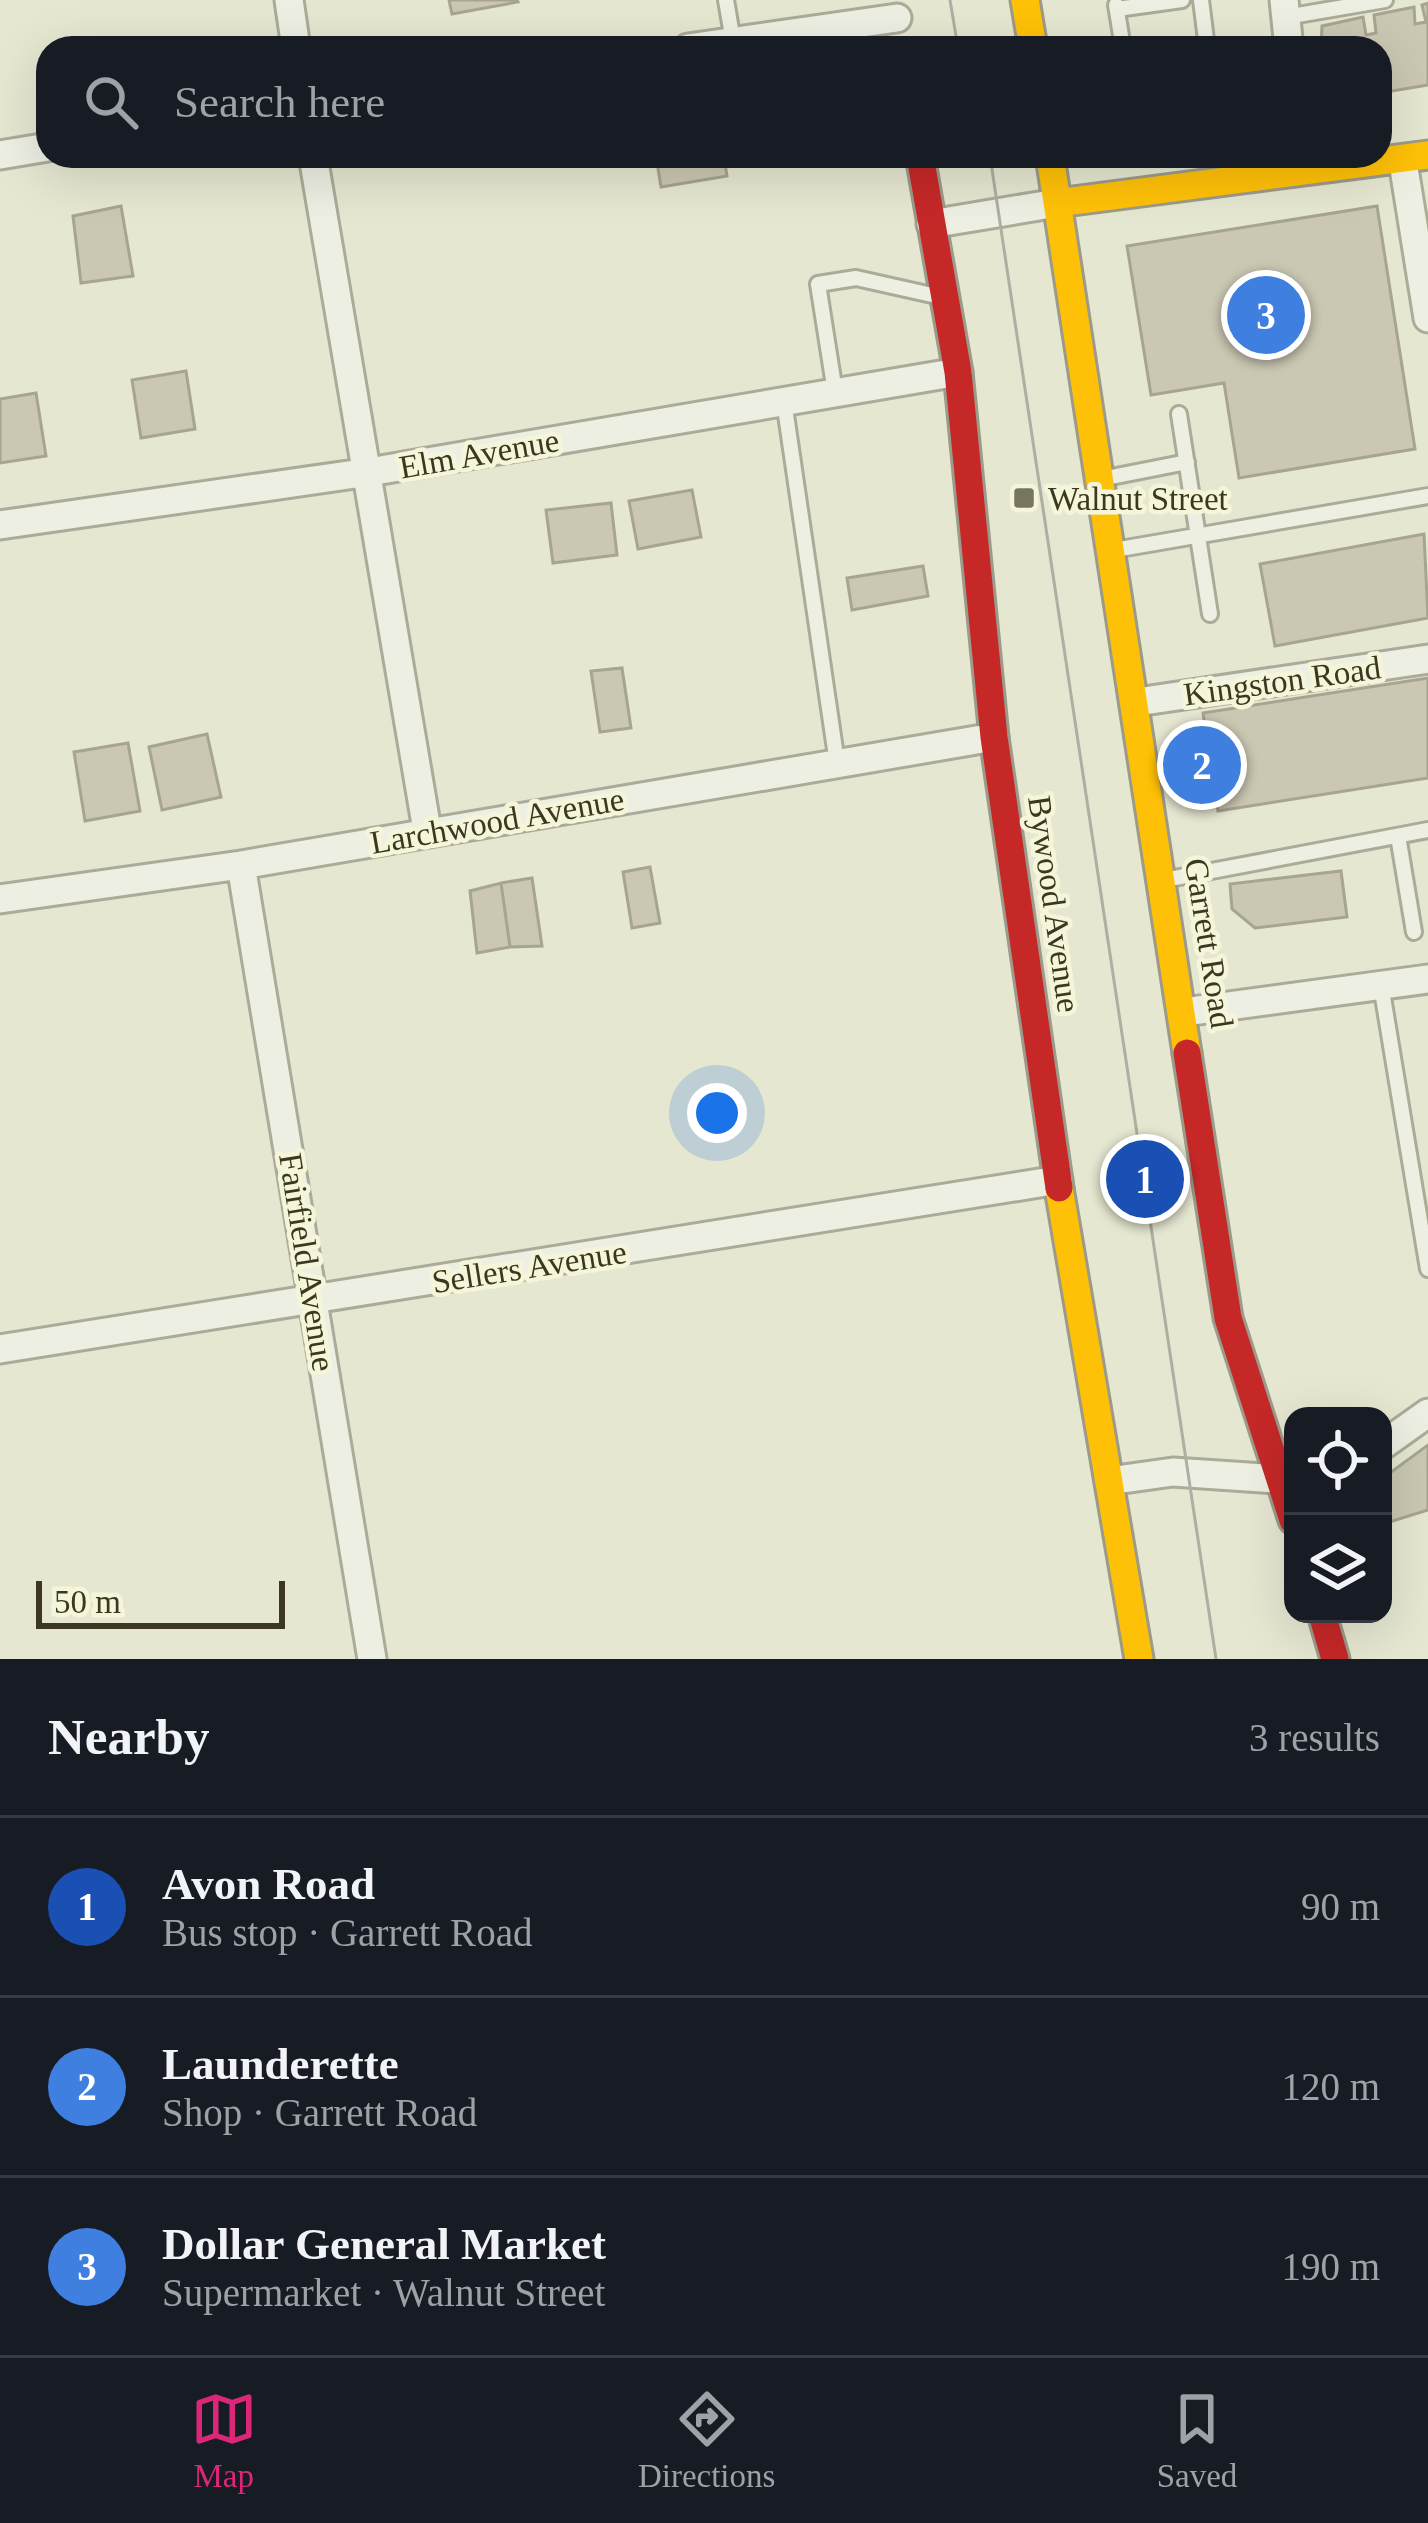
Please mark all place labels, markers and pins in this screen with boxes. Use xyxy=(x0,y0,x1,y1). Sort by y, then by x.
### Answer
pin: 3 xyxy=(1227,270,1305,360)
place label: Walnut Street xyxy=(1048,481,1228,517)
marker: Walnut Street xyxy=(1011,485,1037,511)
pin: 2 xyxy=(1163,720,1241,810)
pin: 1 xyxy=(1106,1134,1184,1224)

